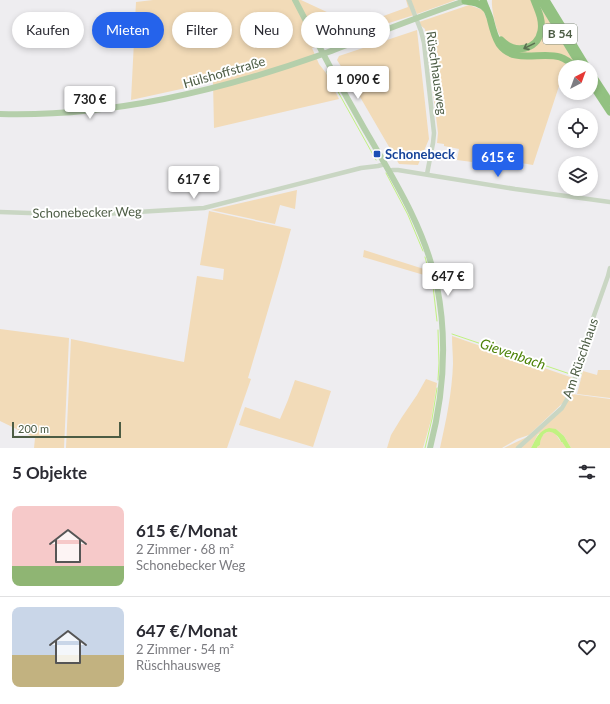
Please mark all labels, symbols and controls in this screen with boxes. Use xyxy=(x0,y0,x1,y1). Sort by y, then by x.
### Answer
chip: Kaufen xyxy=(12,12,84,48)
chip: Mieten xyxy=(92,12,164,48)
chip: Filter xyxy=(172,12,232,48)
chip: Neu xyxy=(240,12,293,48)
chip: Wohnung xyxy=(301,12,390,48)
road number: B 54 xyxy=(543,24,577,44)
street label: Rüschhausweg xyxy=(423,30,451,116)
one-way arrow xyxy=(523,43,535,50)
street label: Hülshoffstraße xyxy=(181,53,267,91)
north arrow xyxy=(558,60,598,100)
map controls xyxy=(558,60,598,196)
pin: 1 090 € xyxy=(321,66,395,100)
text: 1 090 € xyxy=(336,71,380,87)
pin: 730 € xyxy=(62,86,118,120)
text: 730 € xyxy=(73,91,107,107)
button: locate xyxy=(558,108,598,148)
pin: 615 € xyxy=(470,144,526,178)
place label: Schonebeck xyxy=(385,146,455,162)
marker: Schonebeck xyxy=(372,149,382,159)
text: 615 € xyxy=(481,149,515,165)
button: layers xyxy=(558,156,598,196)
pin: 617 € xyxy=(166,166,222,200)
text: 617 € xyxy=(177,171,211,187)
street label: Schonebecker Weg xyxy=(32,203,142,221)
pin: 647 € xyxy=(420,263,476,297)
text: 647 € xyxy=(431,268,465,284)
street label: Am Rüschhaus xyxy=(559,316,601,400)
water label: Gievenbach xyxy=(478,334,548,373)
scale bar xyxy=(12,420,121,439)
text: 200 m xyxy=(18,422,49,435)
icon: filters xyxy=(576,461,598,483)
text: 5 Objekte xyxy=(12,462,87,483)
text: 615 €/Monat xyxy=(136,520,237,541)
icon: home xyxy=(44,522,92,570)
icon: heart xyxy=(576,535,598,557)
text: 2 Zimmer · 68 m² xyxy=(136,541,234,557)
text: Schonebecker Weg xyxy=(136,557,245,573)
text: 647 €/Monat xyxy=(136,620,237,641)
icon: home xyxy=(44,623,92,671)
icon: heart xyxy=(576,636,598,658)
text: 2 Zimmer · 54 m² xyxy=(136,641,234,657)
text: Rüschhausweg xyxy=(136,657,221,673)

